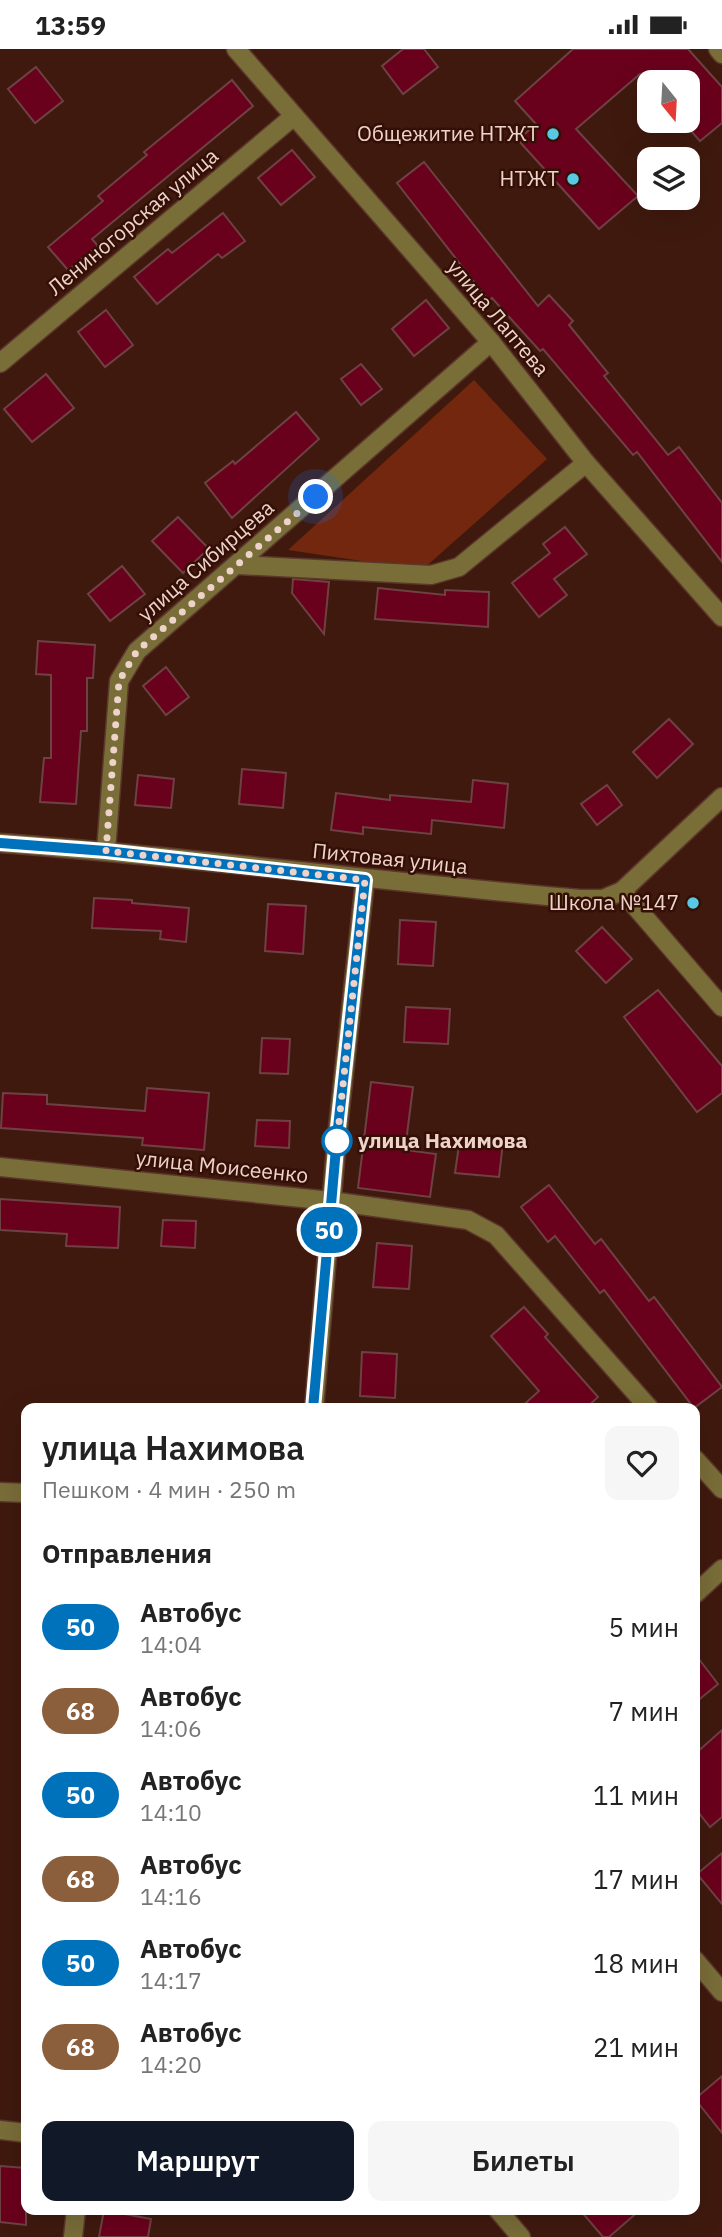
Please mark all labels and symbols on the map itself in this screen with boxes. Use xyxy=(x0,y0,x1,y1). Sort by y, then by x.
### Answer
north arrow xyxy=(637,70,700,133)
place label: Общежитие НТЖТ xyxy=(357,119,539,147)
marker: Общежитие НТЖТ xyxy=(545,126,561,142)
street label: Лениногорская улица xyxy=(41,141,224,301)
place label: НТЖТ xyxy=(500,164,559,192)
marker: НТЖТ xyxy=(565,171,581,187)
street label: улица Лаптева xyxy=(442,253,556,382)
your location xyxy=(298,479,333,514)
street label: улица Сибирцева xyxy=(131,493,279,627)
street label: Пихтовая улица xyxy=(311,836,469,880)
place label: Школа №147 xyxy=(549,888,679,916)
marker: Школа №147 xyxy=(685,895,701,911)
marker: улица Нахимова xyxy=(322,1126,352,1156)
place label: улица Нахимова xyxy=(358,1126,528,1154)
street label: улица Моисеенко xyxy=(135,1143,310,1189)
line badge: 50 xyxy=(298,1207,360,1253)

